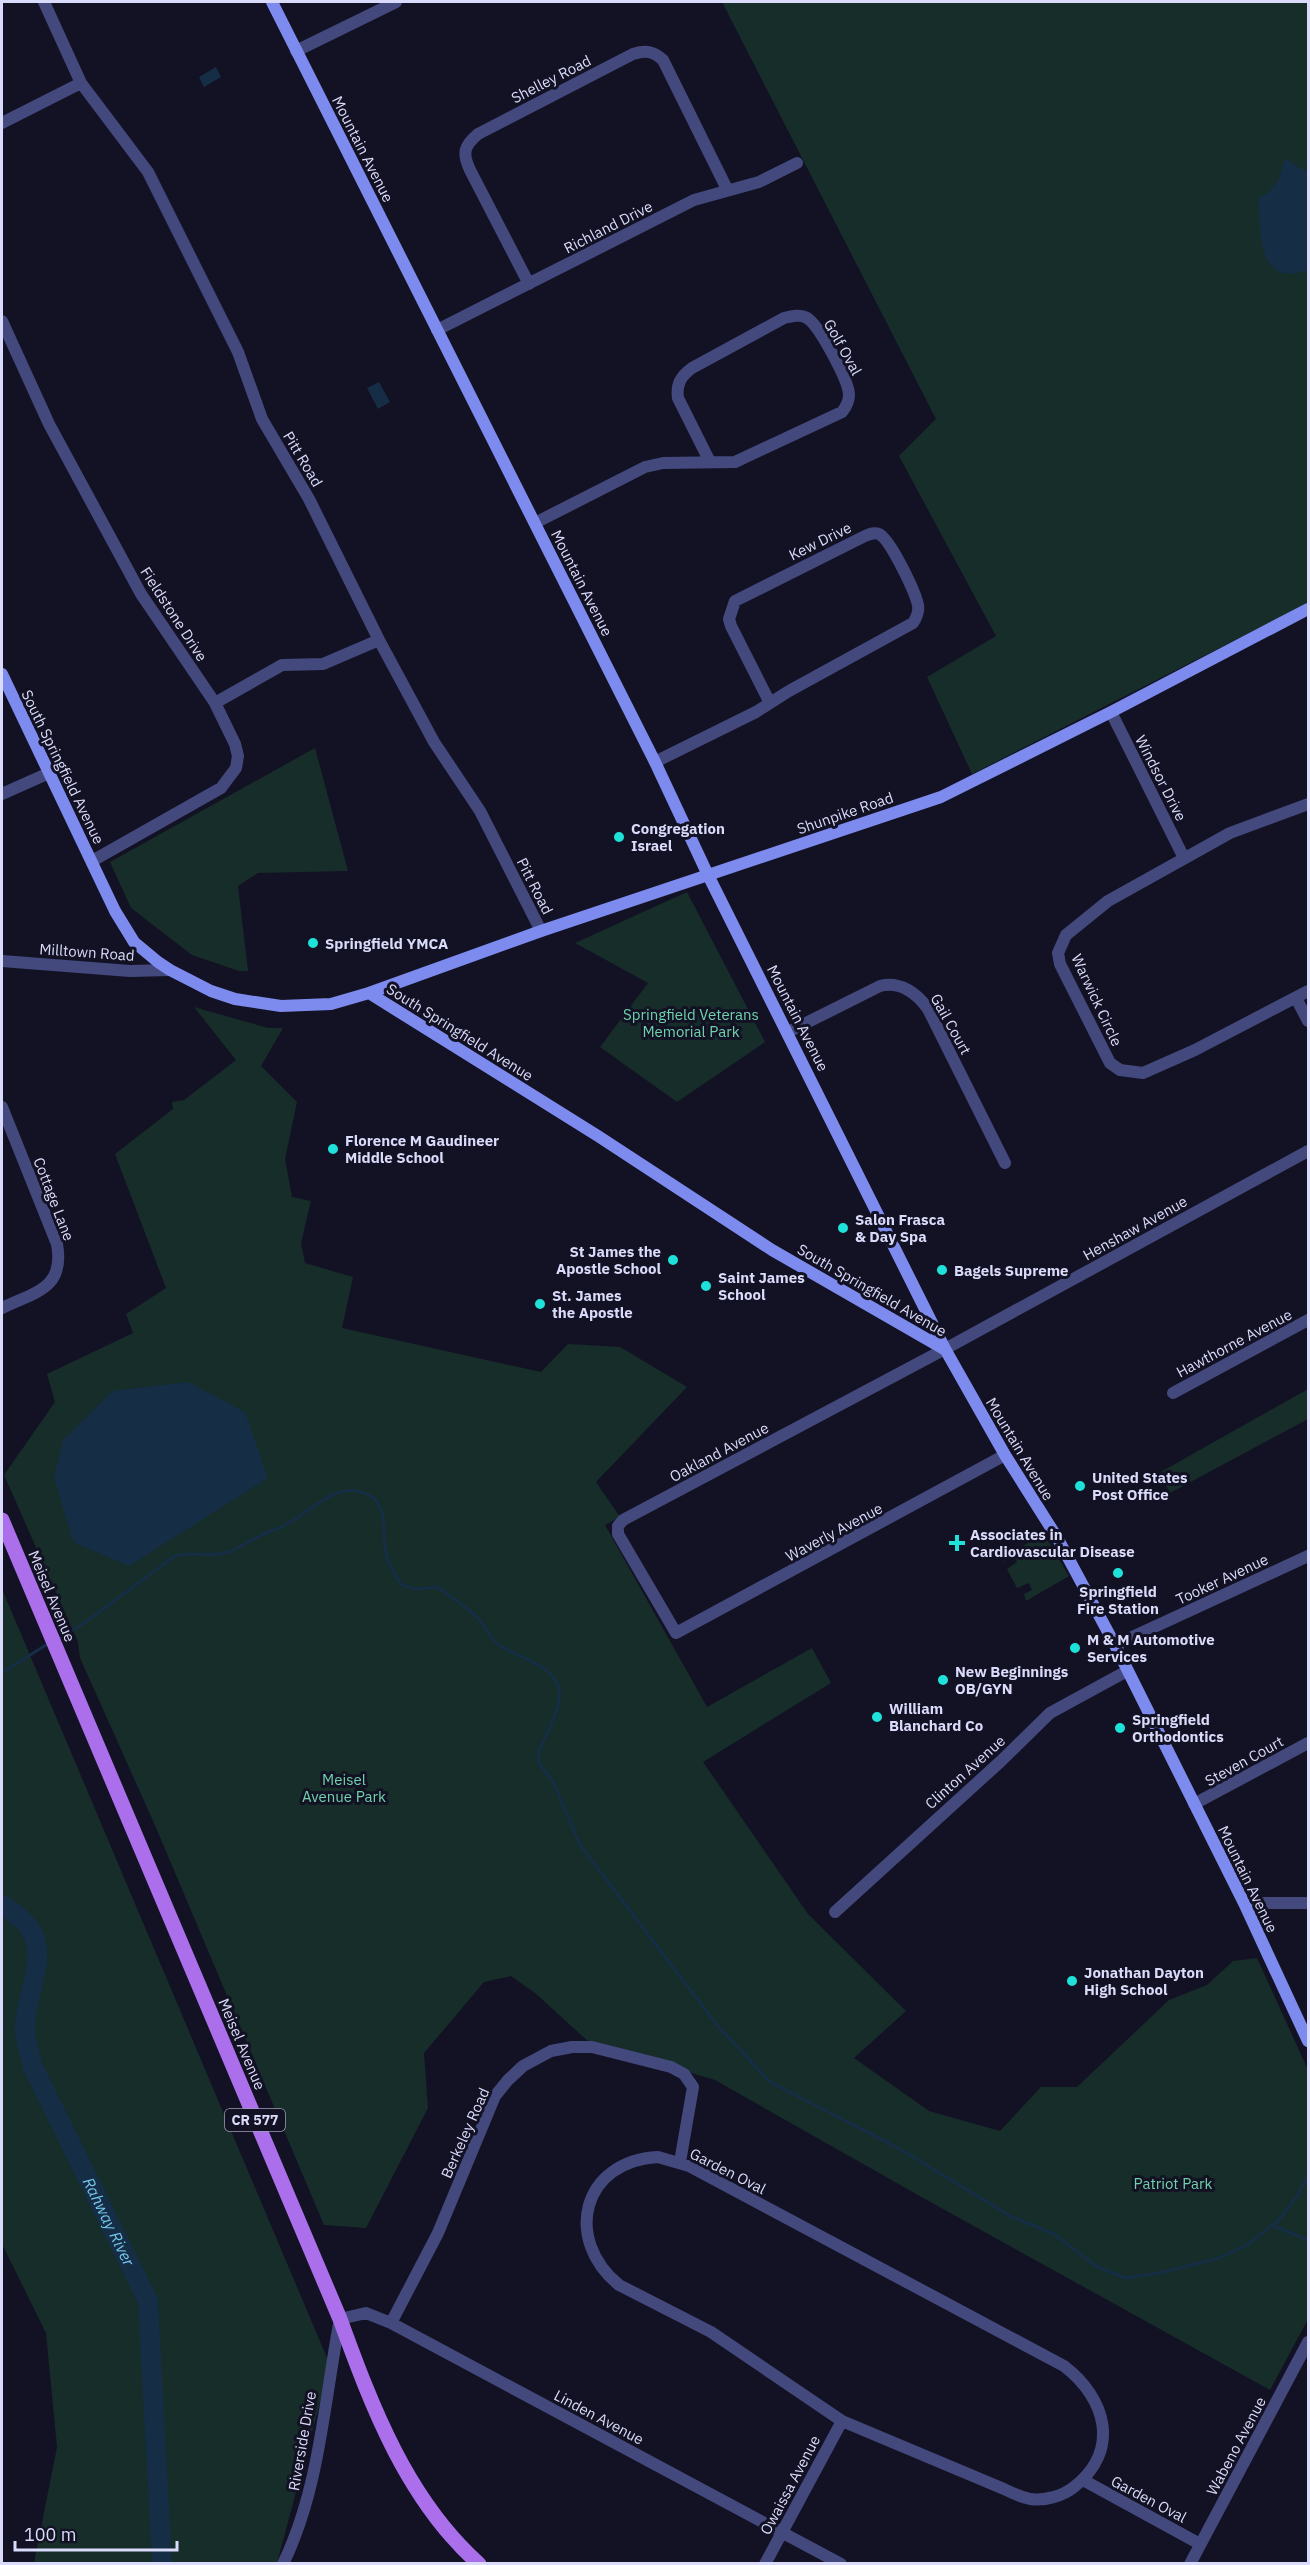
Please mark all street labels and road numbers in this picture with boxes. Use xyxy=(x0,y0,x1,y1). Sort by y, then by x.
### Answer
street label: Shelley Road xyxy=(508,51,594,107)
street label: Mountain Avenue xyxy=(328,93,398,205)
street label: Richland Drive xyxy=(560,196,656,258)
street label: Golf Oval xyxy=(820,316,866,378)
street label: Pitt Road xyxy=(279,428,327,490)
street label: Kew Drive xyxy=(786,518,854,564)
street label: Mountain Avenue xyxy=(547,527,617,639)
street label: Fieldstone Drive xyxy=(136,563,212,665)
street label: South Springfield Avenue xyxy=(17,687,109,847)
street label: Windsor Drive xyxy=(1131,732,1191,824)
street label: Shunpike Road xyxy=(794,788,896,838)
street label: Pitt Road xyxy=(513,854,557,918)
street label: Milltown Road xyxy=(39,939,135,965)
street label: Warwick Circle xyxy=(1067,951,1127,1049)
street label: Mountain Avenue xyxy=(763,962,833,1074)
street label: South Springfield Avenue xyxy=(383,979,537,1085)
street label: Gail Court xyxy=(926,990,976,1058)
street label: Cottage Lane xyxy=(29,1155,79,1243)
street label: Henshaw Avenue xyxy=(1080,1192,1190,1264)
street label: South Springfield Avenue xyxy=(794,1239,950,1341)
street label: Hawthorne Avenue xyxy=(1173,1305,1295,1381)
street label: Mountain Avenue xyxy=(982,1394,1058,1504)
street label: Oakland Avenue xyxy=(666,1418,772,1486)
street label: Waverly Avenue xyxy=(782,1498,886,1566)
street label: Meisel Avenue xyxy=(24,1547,80,1645)
street label: Tooker Avenue xyxy=(1173,1549,1271,1609)
street label: Clinton Avenue xyxy=(921,1731,1009,1813)
street label: Steven Court xyxy=(1201,1732,1287,1790)
street label: Mountain Avenue xyxy=(1214,1822,1282,1936)
street label: Meisel Avenue xyxy=(214,1995,270,2093)
street label: Berkeley Road xyxy=(437,2085,493,2181)
road number: CR 577 xyxy=(225,2109,285,2131)
street label: Garden Oval xyxy=(687,2144,769,2198)
street label: Linden Avenue xyxy=(551,2385,647,2449)
street label: Riverside Drive xyxy=(284,2390,320,2492)
street label: Wabeno Avenue xyxy=(1202,2394,1270,2498)
street label: Owaissa Avenue xyxy=(756,2432,824,2538)
street label: Garden Oval xyxy=(1108,2471,1190,2527)

